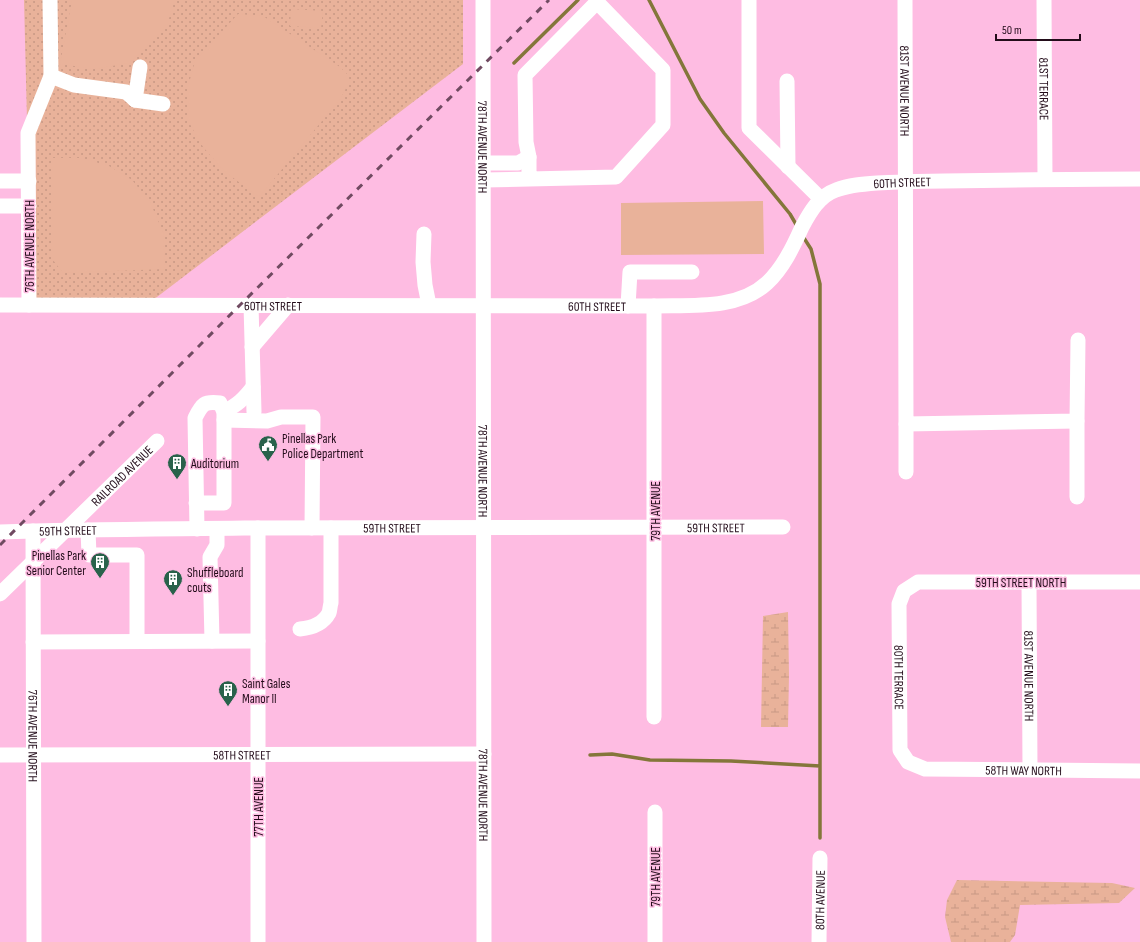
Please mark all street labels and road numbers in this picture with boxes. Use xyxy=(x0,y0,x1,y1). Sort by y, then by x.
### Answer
street label: 81ST AVENUE NORTH xyxy=(896,46,912,136)
street label: 81ST TERRACE xyxy=(1035,58,1052,120)
street label: 78TH AVENUE NORTH xyxy=(474,101,490,193)
street label: 60TH STREET xyxy=(873,174,931,192)
street label: 76TH AVENUE NORTH xyxy=(22,200,38,292)
street label: 60TH STREET xyxy=(244,298,302,314)
street label: 60TH STREET xyxy=(568,299,626,315)
street label: 78TH AVENUE NORTH xyxy=(474,425,491,517)
street label: RAILROAD AVENUE xyxy=(88,442,157,510)
street label: 79TH AVENUE xyxy=(648,481,664,541)
street label: 59TH STREET xyxy=(687,520,745,536)
street label: 59TH STREET xyxy=(363,521,421,537)
street label: 59TH STREET xyxy=(39,523,97,540)
street label: 59TH STREET NORTH xyxy=(976,575,1066,591)
street label: 81ST AVENUE NORTH xyxy=(1020,631,1037,721)
street label: 80TH TERRACE xyxy=(890,645,907,710)
street label: 76TH AVENUE NORTH xyxy=(24,690,41,782)
street label: 58TH STREET xyxy=(213,747,271,764)
street label: 78TH AVENUE NORTH xyxy=(475,749,491,841)
street label: 58TH WAY NORTH xyxy=(985,763,1062,779)
street label: 77TH AVENUE xyxy=(251,777,267,837)
street label: 79TH AVENUE xyxy=(648,847,664,907)
street label: 80TH AVENUE xyxy=(812,870,829,930)

